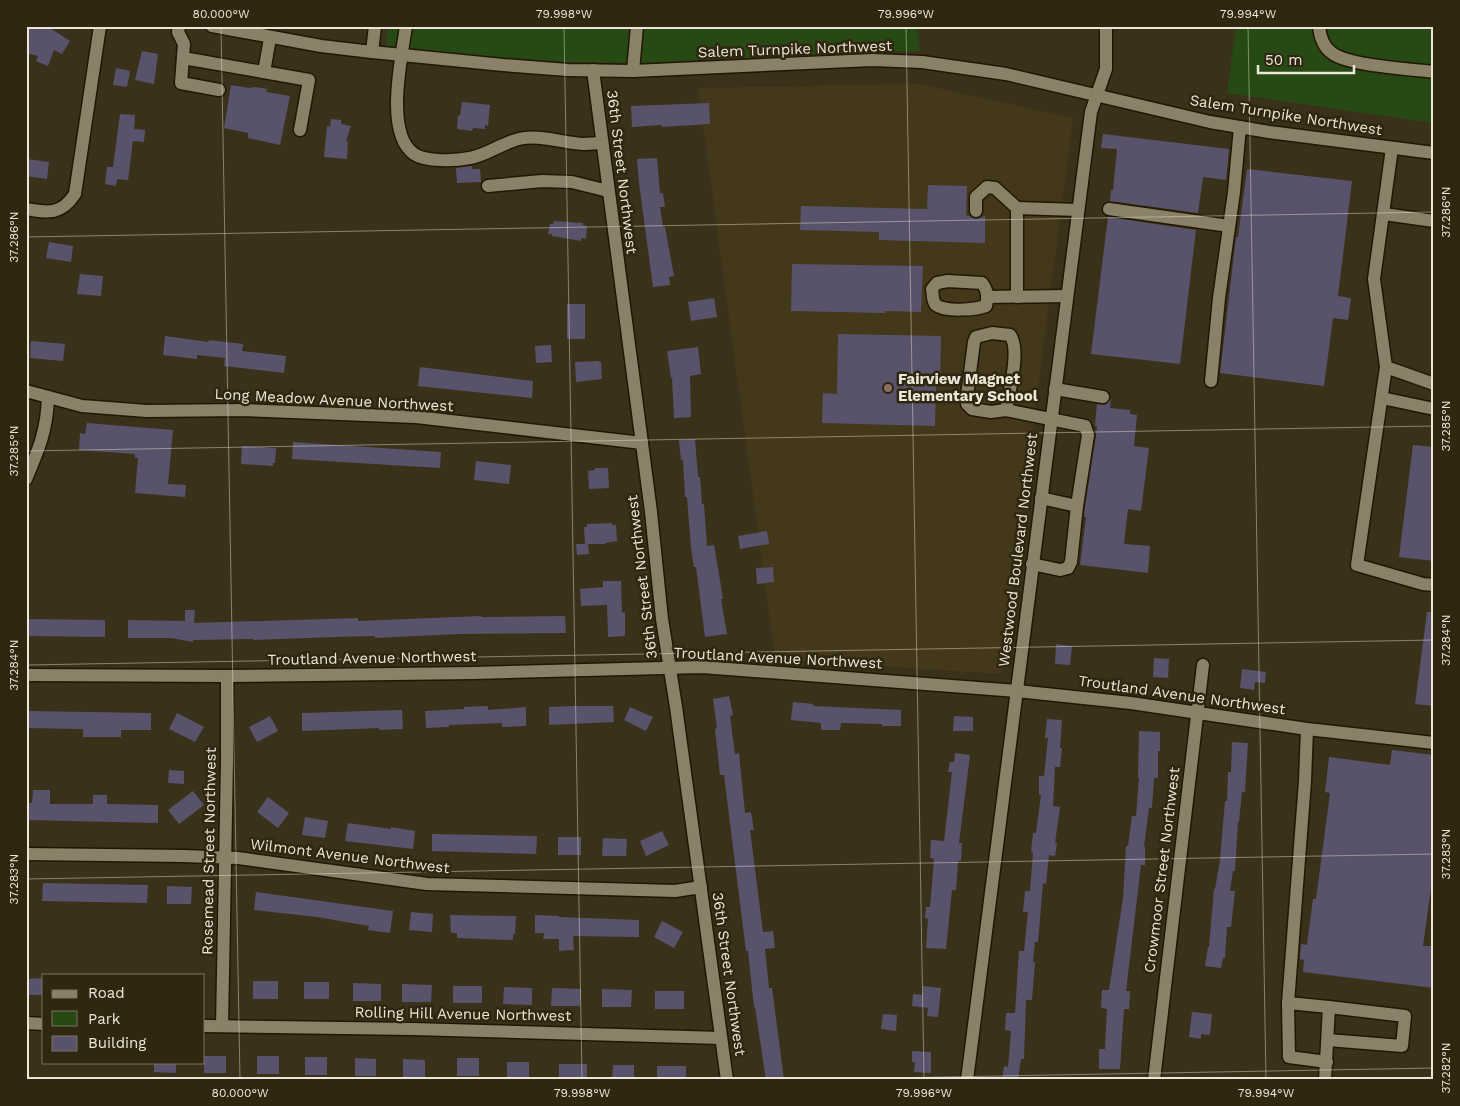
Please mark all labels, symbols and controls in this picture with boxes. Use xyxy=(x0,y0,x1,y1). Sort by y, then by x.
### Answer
text: 80.000°W xyxy=(193,7,250,21)
text: 79.998°W xyxy=(536,7,593,21)
text: 79.996°W xyxy=(878,7,935,21)
text: 79.994°W xyxy=(1220,7,1277,21)
street label: Salem Turnpike Northwest xyxy=(697,37,893,61)
scale bar xyxy=(1258,42,1354,74)
text: 50 m xyxy=(1265,51,1302,69)
street label: 36th Street Northwest xyxy=(603,89,641,256)
street label: Salem Turnpike Northwest xyxy=(1189,91,1384,139)
text: 37.286°N xyxy=(1439,186,1453,238)
text: 37.286°N xyxy=(7,211,21,263)
place label: Fairview Magnet Elementary School xyxy=(898,370,1038,405)
marker: Fairview Magnet Elementary School xyxy=(882,382,894,394)
street label: Long Meadow Avenue Northwest xyxy=(214,385,455,415)
text: 37.285°N xyxy=(1439,401,1453,452)
text: 37.285°N xyxy=(7,426,21,477)
street label: Westwood Boulevard Northwest xyxy=(995,431,1041,668)
street label: 36th Street Northwest xyxy=(623,493,661,660)
text: 37.284°N xyxy=(1439,614,1453,666)
text: 37.284°N xyxy=(7,639,21,691)
street label: Troutland Avenue Northwest xyxy=(673,644,884,672)
street label: Troutland Avenue Northwest xyxy=(267,647,477,669)
street label: Troutland Avenue Northwest xyxy=(1077,672,1287,719)
street label: Rosemead Street Northwest xyxy=(198,746,220,955)
street label: Crowmoor Street Northwest xyxy=(1140,765,1184,974)
text: 37.283°N xyxy=(1439,829,1453,879)
street label: Wilmont Avenue Northwest xyxy=(249,835,451,877)
text: 37.283°N xyxy=(7,854,21,904)
street label: 36th Street Northwest xyxy=(709,891,749,1058)
legend xyxy=(42,974,205,1064)
text: Road xyxy=(88,984,125,1002)
street label: Rolling Hill Avenue Northwest xyxy=(354,1003,572,1025)
text: Park xyxy=(88,1010,121,1028)
text: Building xyxy=(88,1034,146,1052)
text: 37.282°N xyxy=(1439,1042,1453,1094)
text: 80.000°W xyxy=(212,1086,269,1100)
text: 79.998°W xyxy=(554,1086,611,1100)
text: 79.996°W xyxy=(896,1086,953,1100)
text: 79.994°W xyxy=(1238,1086,1295,1100)

